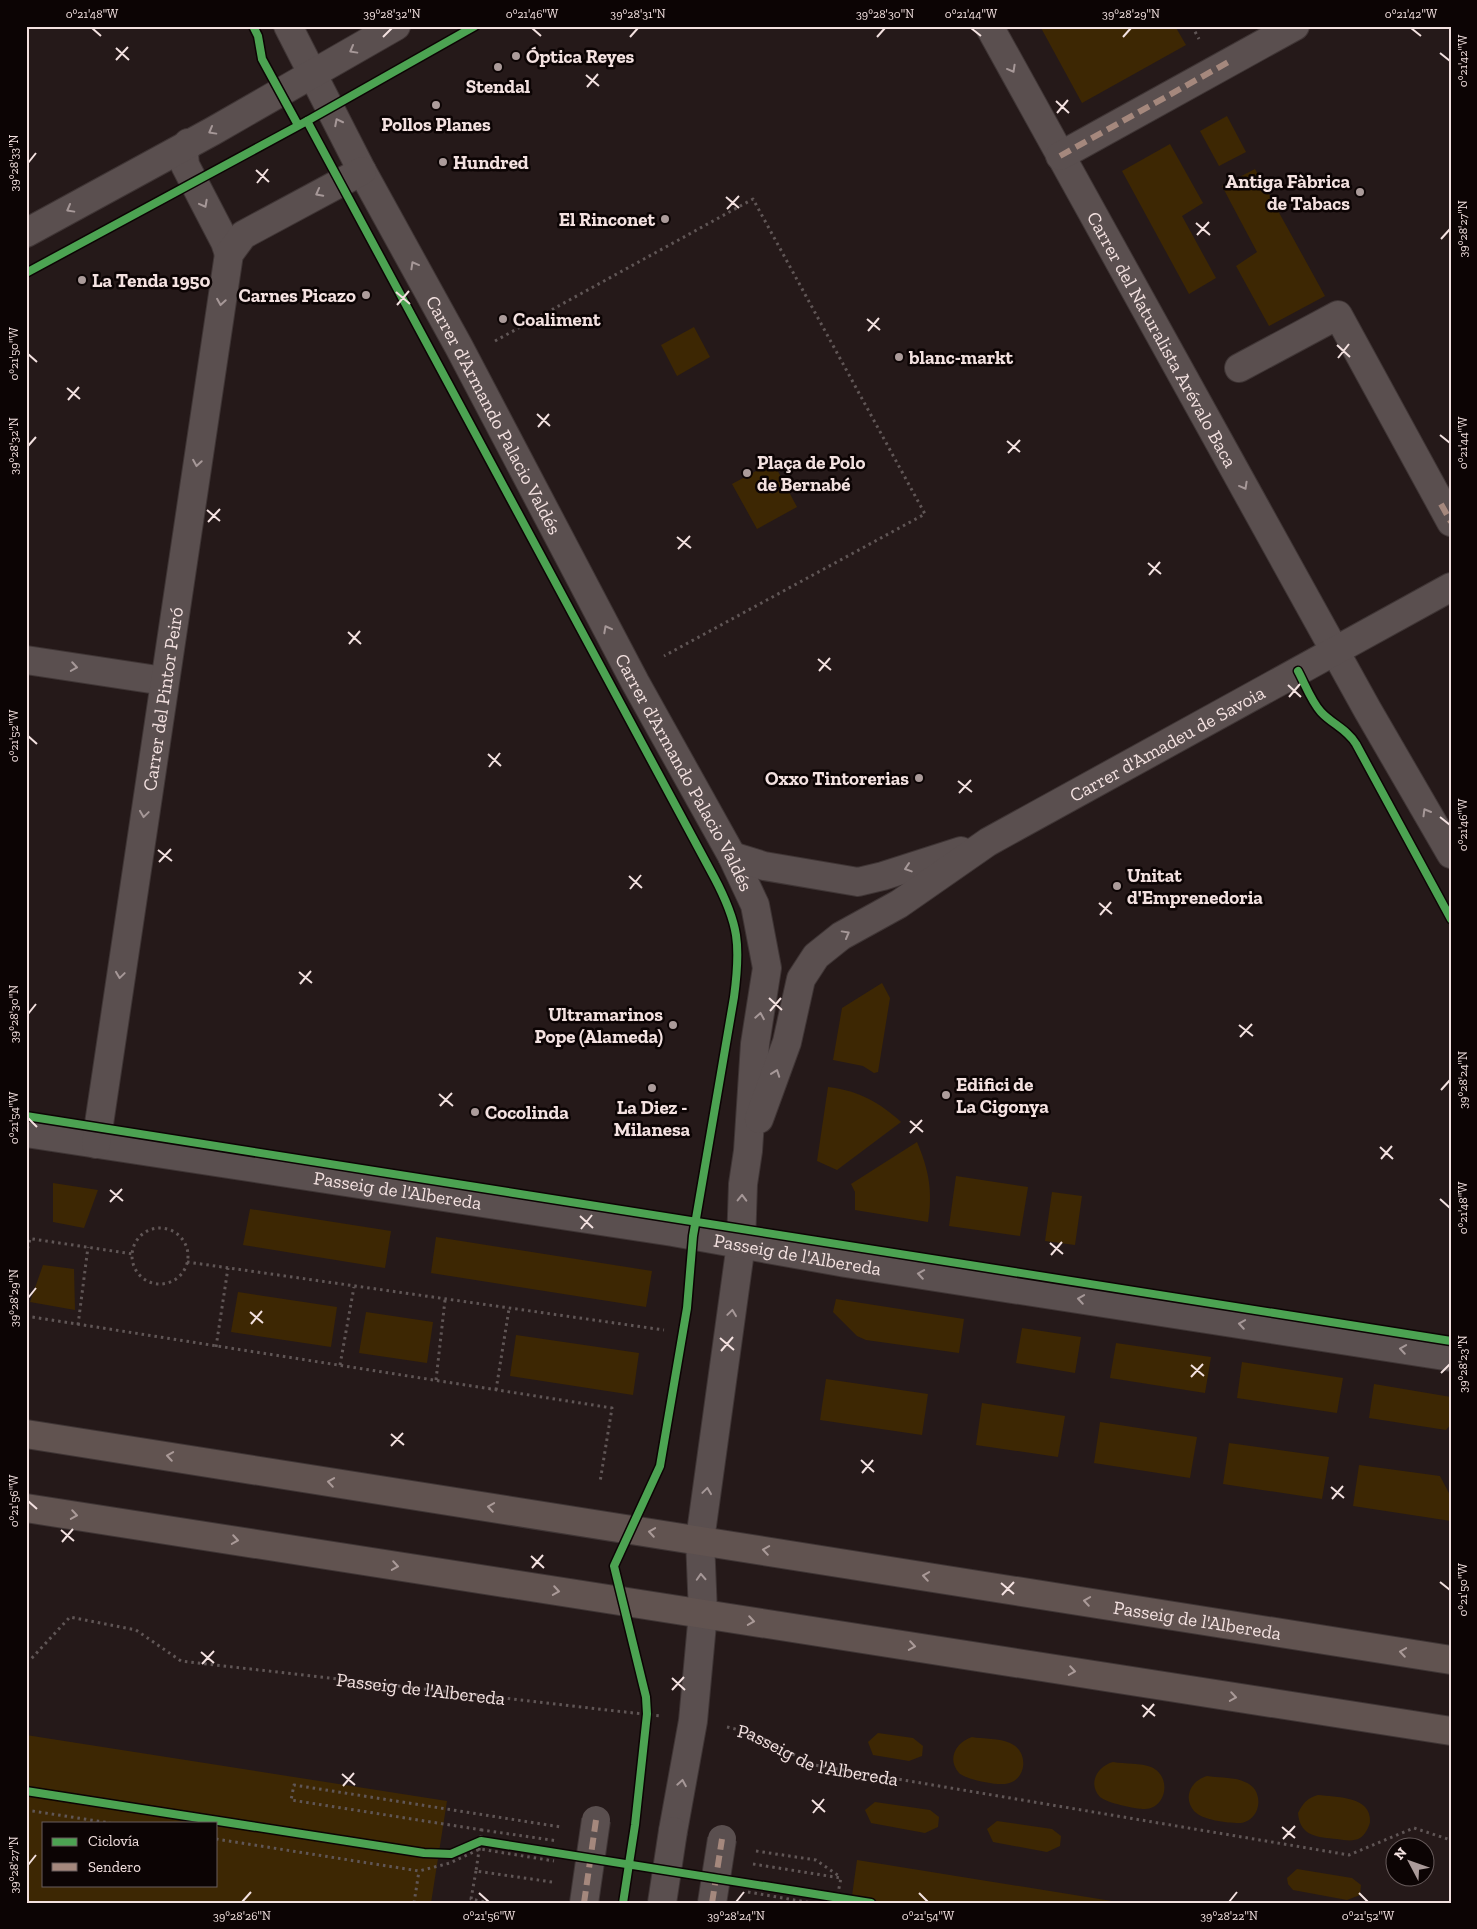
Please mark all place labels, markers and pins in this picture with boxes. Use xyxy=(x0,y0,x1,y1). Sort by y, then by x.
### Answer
place label: Óptica Reyes xyxy=(526,45,635,68)
marker: Óptica Reyes xyxy=(510,50,522,62)
marker: Stendal xyxy=(492,61,504,73)
place label: Stendal xyxy=(466,75,531,98)
marker: Pollos Planes xyxy=(430,99,442,111)
place label: Pollos Planes xyxy=(381,113,491,136)
place label: Hundred xyxy=(453,151,529,174)
marker: Hundred xyxy=(437,156,449,168)
place label: Antiga Fàbrica de Tabacs xyxy=(1225,170,1350,215)
marker: Antiga Fàbrica de Tabacs xyxy=(1354,186,1366,198)
place label: El Rinconet xyxy=(559,208,655,231)
marker: El Rinconet xyxy=(659,213,671,225)
place label: La Tenda 1950 xyxy=(92,269,211,292)
marker: La Tenda 1950 xyxy=(76,274,88,286)
place label: Carnes Picazo xyxy=(238,284,356,307)
marker: Carnes Picazo xyxy=(360,289,372,301)
place label: Coaliment xyxy=(513,308,601,331)
marker: Coaliment xyxy=(497,313,509,325)
place label: blanc-markt xyxy=(908,346,1014,369)
marker: blanc-markt xyxy=(893,351,905,363)
place label: Plaça de Polo de Bernabé xyxy=(757,451,865,496)
marker: Plaça de Polo de Bernabé xyxy=(741,467,753,479)
place label: Oxxo Tintorerias xyxy=(765,767,909,790)
marker: Oxxo Tintorerias xyxy=(913,772,925,784)
place label: Unitat d'Emprenedoria xyxy=(1127,864,1263,909)
marker: Unitat d'Emprenedoria xyxy=(1111,880,1123,892)
place label: Ultramarinos Pope (Alameda) xyxy=(535,1003,664,1048)
marker: Ultramarinos Pope (Alameda) xyxy=(667,1019,679,1031)
place label: Edifici de La Cigonya xyxy=(956,1073,1049,1118)
marker: La Diez - Milanesa xyxy=(646,1082,658,1094)
marker: Edifici de La Cigonya xyxy=(940,1089,952,1101)
place label: La Diez - Milanesa xyxy=(614,1096,691,1141)
place label: Cocolinda xyxy=(485,1101,569,1124)
marker: Cocolinda xyxy=(469,1106,481,1118)

